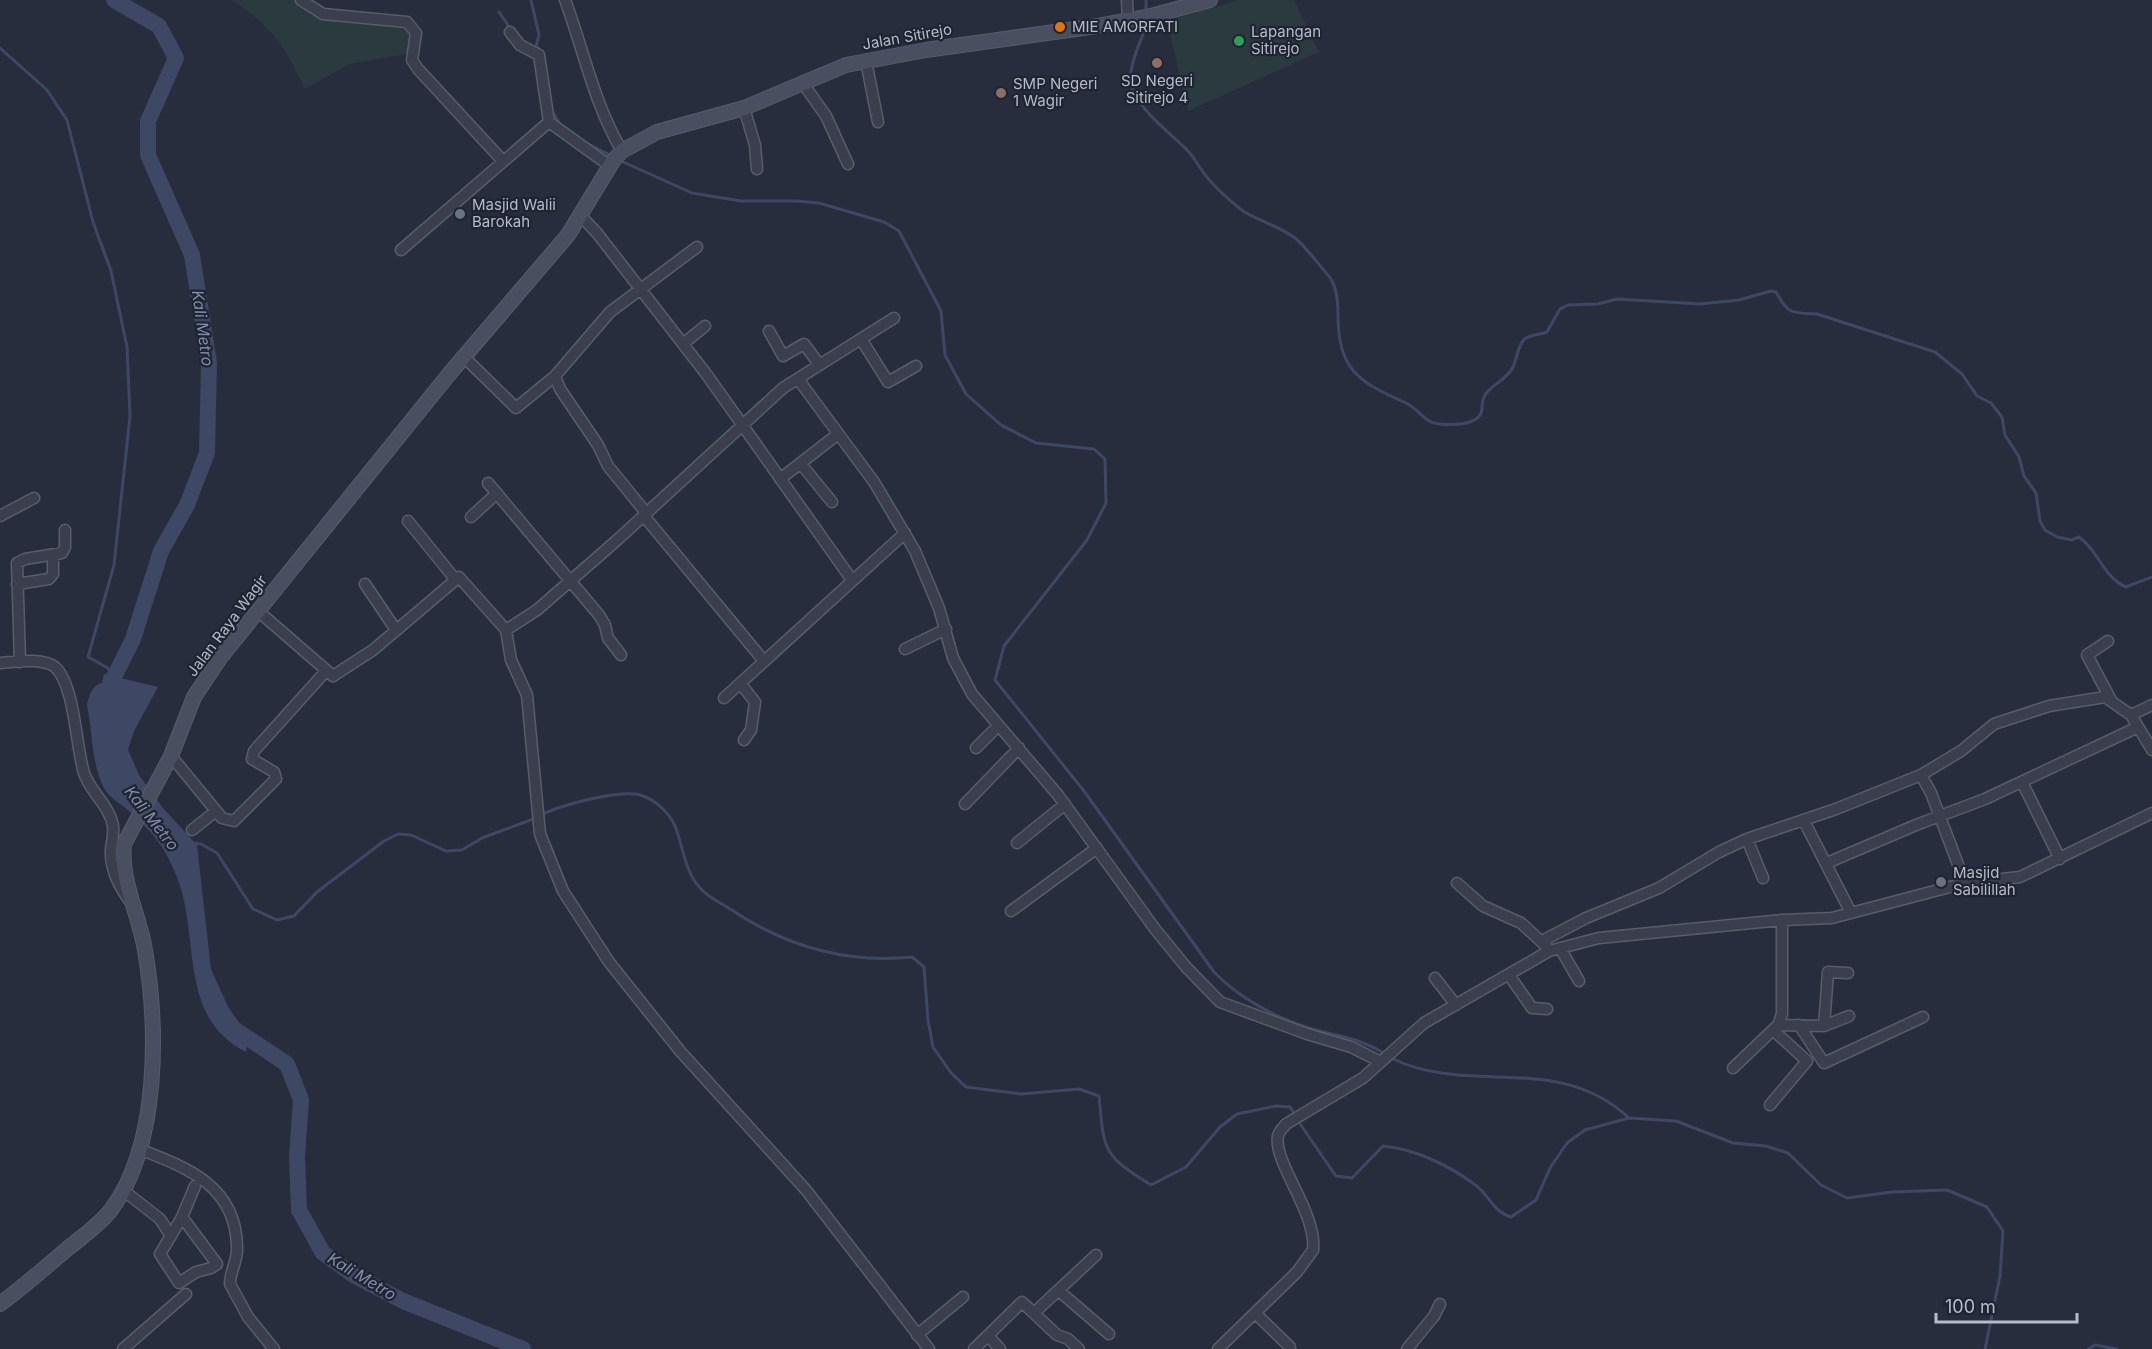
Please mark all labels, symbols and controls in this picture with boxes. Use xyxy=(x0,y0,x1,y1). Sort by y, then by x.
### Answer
place label: MIE AMORFATI xyxy=(1072,17,1178,36)
street label: Jalan Sitirejo xyxy=(861,19,953,54)
marker: MIE AMORFATI xyxy=(1053,20,1067,34)
place label: Lapangan Sitirejo xyxy=(1251,22,1321,58)
marker: Lapangan Sitirejo xyxy=(1232,34,1246,48)
marker: SD Negeri Sitirejo 4 xyxy=(1150,56,1164,70)
place label: SD Negeri Sitirejo 4 xyxy=(1121,71,1193,107)
place label: SMP Negeri 1 Wagir xyxy=(1013,74,1097,110)
marker: SMP Negeri 1 Wagir xyxy=(994,86,1008,100)
place label: Masjid Walii Barokah xyxy=(472,195,556,231)
marker: Masjid Walii Barokah xyxy=(453,207,467,221)
water label: Kali Metro xyxy=(188,289,218,367)
street label: Jalan Raya Wagir xyxy=(182,571,271,680)
water label: Kali Metro xyxy=(121,782,183,854)
place label: Masjid Sabilillah xyxy=(1953,863,2016,899)
marker: Masjid Sabilillah xyxy=(1934,875,1948,889)
water label: Kali Metro xyxy=(324,1248,400,1304)
scale bar xyxy=(1936,1286,2077,1324)
text: 100 m xyxy=(1945,1296,1996,1317)

